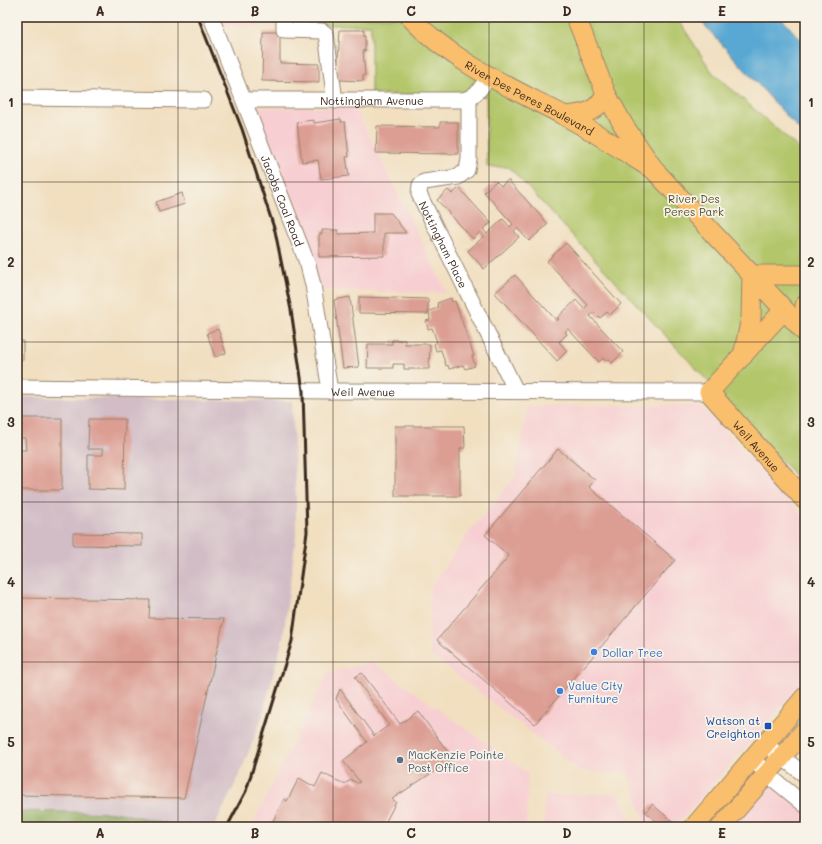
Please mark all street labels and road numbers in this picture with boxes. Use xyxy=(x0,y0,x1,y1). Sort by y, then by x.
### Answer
street label: River Des Peres Boulevard xyxy=(462,56,597,138)
street label: Nottingham Avenue xyxy=(320,93,424,108)
street label: Jacobs Coal Road xyxy=(258,153,307,248)
street label: Nottingham Place xyxy=(416,198,472,290)
street label: Weil Avenue xyxy=(331,384,395,399)
street label: Weil Avenue xyxy=(730,417,784,475)

